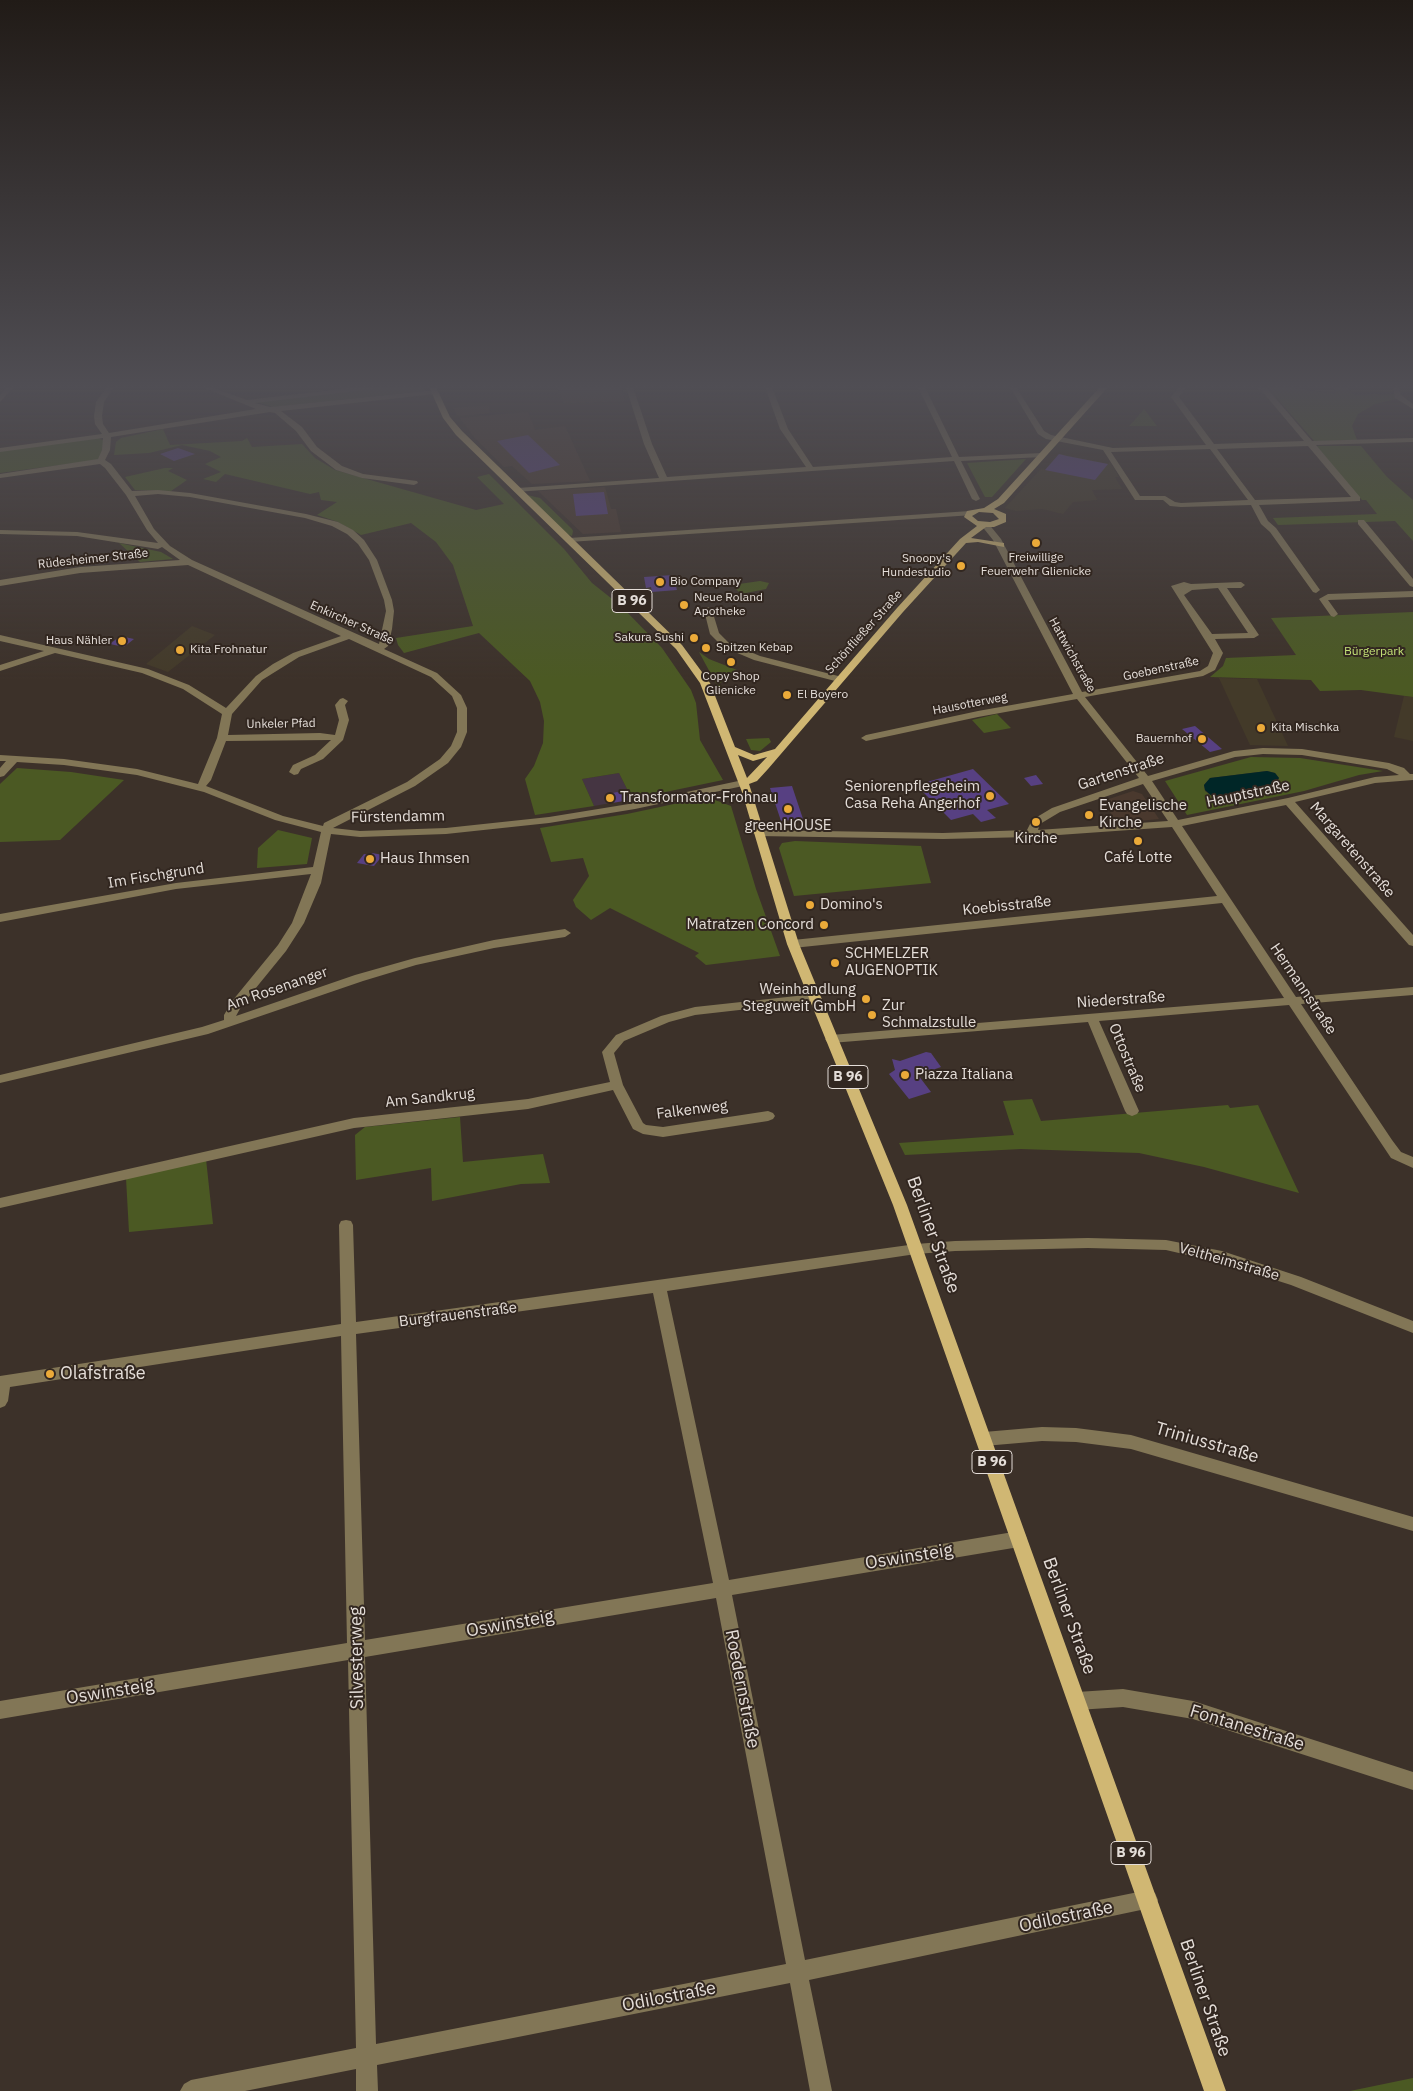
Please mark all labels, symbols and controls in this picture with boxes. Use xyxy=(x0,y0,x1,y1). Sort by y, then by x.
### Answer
marker: Freiwillige Feuerwehr Glienicke xyxy=(1030,537,1042,549)
street label: Rüdesheimer Straße xyxy=(37,546,149,572)
place label: Freiwillige Feuerwehr Glienicke xyxy=(981,551,1091,579)
place label: Snoopy's Hundestudio xyxy=(882,552,951,580)
marker: Snoopy's Hundestudio xyxy=(955,560,967,572)
place label: Bio Company xyxy=(670,575,741,589)
marker: Bio Company xyxy=(654,576,666,588)
street label: Schönfließer Straße xyxy=(823,587,905,677)
road number: B 96 xyxy=(612,590,652,612)
place label: Neue Roland Apotheke xyxy=(694,591,763,619)
street label: Enkircher Straße xyxy=(308,598,396,648)
marker: Neue Roland Apotheke xyxy=(678,599,690,611)
street label: Hattwichstraße xyxy=(1046,615,1098,695)
place label: Sakura Sushi xyxy=(615,631,684,645)
marker: Sakura Sushi xyxy=(688,632,700,644)
place label: Haus Nähler xyxy=(46,634,112,648)
marker: Haus Nähler xyxy=(116,635,128,647)
place label: Spitzen Kebap xyxy=(716,641,793,655)
marker: Spitzen Kebap xyxy=(700,642,712,654)
place label: Kita Frohnatur xyxy=(190,643,267,657)
marker: Kita Frohnatur xyxy=(174,644,186,656)
park label: Bürgerpark xyxy=(1344,645,1404,659)
street label: Goebenstraße xyxy=(1122,654,1200,684)
marker: Copy Shop Glienicke xyxy=(725,656,737,668)
place label: Copy Shop Glienicke xyxy=(702,670,760,698)
place label: El Boyero xyxy=(797,688,848,702)
marker: El Boyero xyxy=(781,689,793,701)
street label: Hausotterweg xyxy=(931,690,1009,718)
street label: Unkeler Pfad xyxy=(246,716,316,732)
place label: Kita Mischka xyxy=(1271,721,1339,735)
marker: Kita Mischka xyxy=(1255,722,1267,734)
place label: Bauernhof xyxy=(1136,732,1192,746)
marker: Bauernhof xyxy=(1196,733,1208,745)
street label: Gartenstraße xyxy=(1076,750,1166,794)
street label: Hauptstraße xyxy=(1205,776,1291,812)
place label: Seniorenpflegeheim Casa Reha Angerhof xyxy=(845,778,980,813)
place label: Transformator-Frohnau xyxy=(620,789,777,807)
marker: Seniorenpflegeheim Casa Reha Angerhof xyxy=(984,790,996,802)
marker: Transformator-Frohnau xyxy=(604,792,616,804)
place label: Evangelische Kirche xyxy=(1099,797,1187,832)
street label: Margaretenstraße xyxy=(1306,799,1398,901)
marker: greenHOUSE xyxy=(782,803,794,815)
street label: Fürstendamm xyxy=(351,807,445,827)
marker: Evangelische Kirche xyxy=(1083,809,1095,821)
marker: Kirche xyxy=(1030,816,1042,828)
place label: greenHOUSE xyxy=(744,817,832,835)
place label: Kirche xyxy=(1015,830,1057,848)
marker: Café Lotte xyxy=(1132,835,1144,847)
place label: Café Lotte xyxy=(1104,849,1172,867)
place label: Haus Ihmsen xyxy=(380,850,470,868)
marker: Haus Ihmsen xyxy=(364,853,376,865)
street label: Im Fischgrund xyxy=(107,859,205,893)
street label: Koebisstraße xyxy=(962,892,1052,920)
place label: Domino's xyxy=(820,896,883,914)
marker: Domino's xyxy=(804,899,816,911)
place label: Matratzen Concord xyxy=(687,916,814,934)
marker: Matratzen Concord xyxy=(818,919,830,931)
street label: Hermannstraße xyxy=(1266,940,1340,1038)
place label: SCHMELZER AUGENOPTIK xyxy=(845,945,938,980)
marker: SCHMELZER AUGENOPTIK xyxy=(829,957,841,969)
street label: Am Rosenanger xyxy=(224,963,330,1015)
place label: Weinhandlung Steguweit GmbH xyxy=(742,981,856,1016)
street label: Niederstraße xyxy=(1076,988,1166,1012)
marker: Weinhandlung Steguweit GmbH xyxy=(860,993,872,1005)
place label: Zur Schmalzstulle xyxy=(882,997,976,1032)
marker: Zur Schmalzstulle xyxy=(866,1009,878,1021)
street label: Ottostraße xyxy=(1104,1021,1150,1095)
road number: B 96 xyxy=(828,1066,868,1088)
place label: Piazza Italiana xyxy=(915,1066,1013,1084)
marker: Piazza Italiana xyxy=(899,1069,911,1081)
street label: Am Sandkrug xyxy=(384,1084,476,1112)
street label: Falkenweg xyxy=(655,1097,729,1123)
street label: Berliner Straße xyxy=(902,1174,964,1296)
street label: Veltheimstraße xyxy=(1177,1239,1281,1285)
street label: Burgfrauenstraße xyxy=(398,1299,518,1331)
place label: Olafstraße xyxy=(60,1363,146,1385)
marker: Olafstraße xyxy=(44,1368,56,1380)
street label: Triniusstraße xyxy=(1153,1418,1261,1468)
road number: B 96 xyxy=(972,1450,1012,1474)
street label: Oswinsteig xyxy=(864,1539,954,1575)
street label: Berliner Straße xyxy=(1038,1555,1100,1677)
street label: Silvesterweg xyxy=(345,1606,369,1710)
street label: Oswinsteig xyxy=(464,1606,556,1642)
street label: Roedernstraße xyxy=(720,1628,764,1750)
street label: Oswinsteig xyxy=(65,1674,155,1710)
street label: Fontanestraße xyxy=(1187,1700,1307,1756)
road number: B 96 xyxy=(1111,1842,1151,1865)
street label: Odilostraße xyxy=(1017,1897,1115,1937)
street label: Berliner Straße xyxy=(1175,1936,1235,2060)
street label: Odilostraße xyxy=(620,1977,718,2017)

